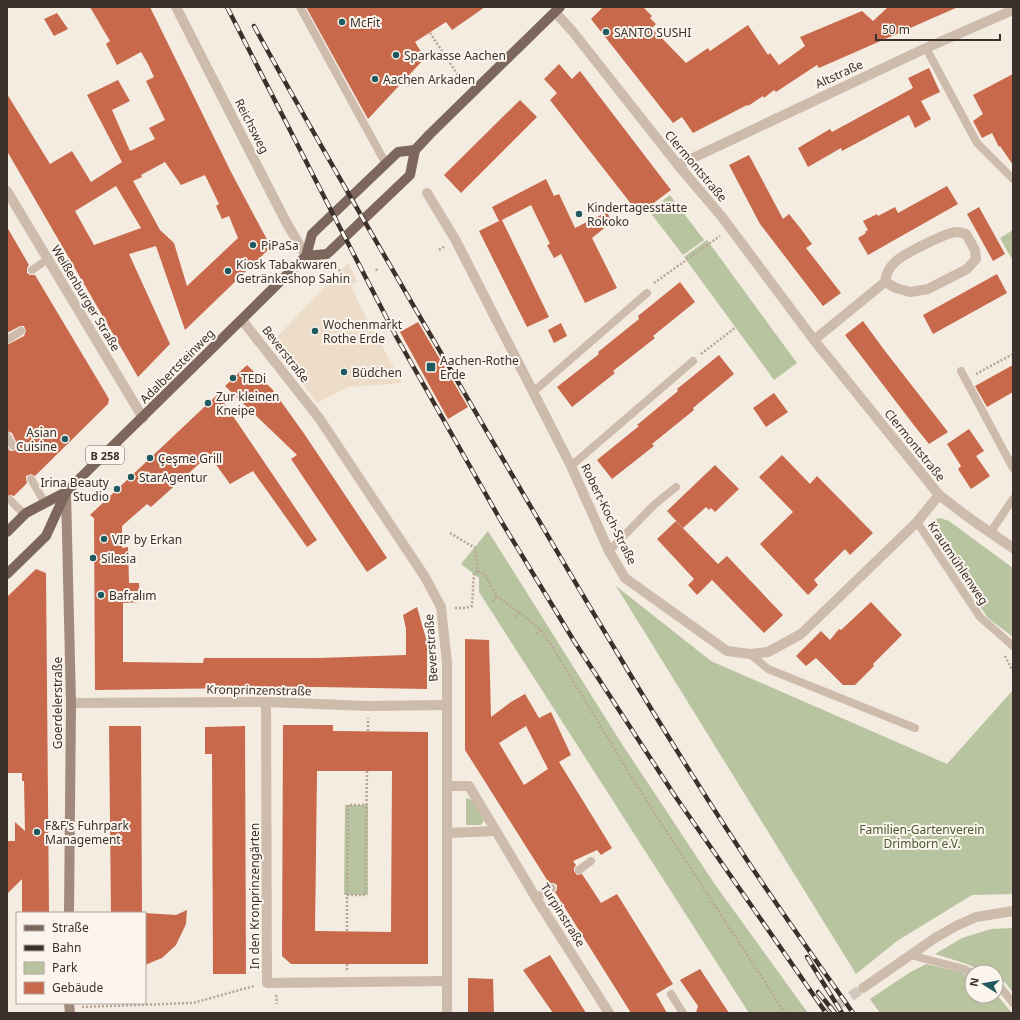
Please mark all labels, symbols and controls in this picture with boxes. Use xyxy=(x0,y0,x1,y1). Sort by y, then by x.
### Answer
place label: McFit xyxy=(350,14,381,31)
scale bar xyxy=(876,16,1000,42)
marker: McFit xyxy=(337,17,347,27)
text: 50 m xyxy=(882,21,910,38)
place label: SANTO SUSHI xyxy=(614,24,691,41)
marker: SANTO SUSHI xyxy=(601,27,611,37)
place label: Sparkasse Aachen xyxy=(404,47,506,64)
marker: Sparkasse Aachen xyxy=(391,50,401,60)
street label: Altstraße xyxy=(812,55,866,92)
place label: Aachen Arkaden xyxy=(383,71,475,88)
marker: Aachen Arkaden xyxy=(370,74,380,84)
street label: Reichsweg xyxy=(231,95,273,157)
street label: Clermontstraße xyxy=(661,127,731,206)
place label: Kindertagesstätte Rokoko xyxy=(587,199,687,230)
marker: Kindertagesstätte Rokoko xyxy=(574,209,584,219)
place label: PiPaSa xyxy=(261,237,299,254)
marker: PiPaSa xyxy=(248,240,258,250)
street label: Weißenburger Straße xyxy=(48,242,125,354)
place label: Kiosk Tabakwaren Getränkeshop Sahin xyxy=(236,256,350,287)
marker: Kiosk Tabakwaren Getränkeshop Sahin xyxy=(223,266,233,276)
place label: Wochenmarkt Rothe Erde xyxy=(323,316,403,347)
street label: Beverstraße xyxy=(258,322,314,386)
street label: Adalbertsteinweg xyxy=(136,325,218,407)
marker: Wochenmarkt Rothe Erde xyxy=(310,326,320,336)
place label: Aachen-Rothe Erde xyxy=(440,352,519,383)
marker: Aachen-Rothe Erde xyxy=(425,361,437,373)
place label: Büdchen xyxy=(352,364,402,381)
marker: Büdchen xyxy=(339,367,349,377)
place label: TEDi xyxy=(241,370,266,387)
marker: TEDi xyxy=(228,373,238,383)
place label: Zur kleinen Kneipe xyxy=(216,388,279,419)
marker: Zur kleinen Kneipe xyxy=(203,398,213,408)
street label: Clermontstraße xyxy=(881,405,950,485)
place label: Asian Cuisine xyxy=(16,424,57,455)
marker: Asian Cuisine xyxy=(60,434,70,444)
road number: B 258 xyxy=(86,446,124,464)
place label: Çeşme Grill xyxy=(158,450,222,467)
marker: Çeşme Grill xyxy=(145,453,155,463)
street label: Robert-Koch-Straße xyxy=(577,461,641,568)
place label: StarAgentur xyxy=(139,469,208,486)
marker: StarAgentur xyxy=(126,472,136,482)
place label: Irina Beauty Studio xyxy=(40,474,110,505)
marker: Irina Beauty Studio xyxy=(112,484,122,494)
street label: Krautmühlenweg xyxy=(924,518,992,608)
place label: VIP by Erkan xyxy=(112,531,182,548)
marker: VIP by Erkan xyxy=(99,534,109,544)
place label: Silesia xyxy=(101,550,136,567)
marker: Silesia xyxy=(88,553,98,563)
place label: Bafralım xyxy=(109,587,157,604)
marker: Bafralım xyxy=(96,590,106,600)
street label: Beverstraße xyxy=(420,613,442,683)
street label: Goerdelerstraße xyxy=(49,657,66,749)
street label: Kronprinzenstraße xyxy=(206,681,312,699)
place label: F&F's Fuhrpark Management xyxy=(45,817,130,848)
park label: Familien-Gartenverein Drimborn e.V. xyxy=(859,821,985,852)
street label: In den Kronprinzengärten xyxy=(246,823,263,969)
marker: F&F's Fuhrpark Management xyxy=(32,827,42,837)
street label: Turpinstraße xyxy=(537,880,589,950)
legend xyxy=(16,912,146,1004)
text: Straße xyxy=(52,919,89,936)
text: Bahn xyxy=(52,939,81,956)
text: Park xyxy=(52,959,78,976)
north arrow xyxy=(964,964,1004,1004)
text: N xyxy=(965,976,982,988)
text: Gebäude xyxy=(52,979,103,996)

